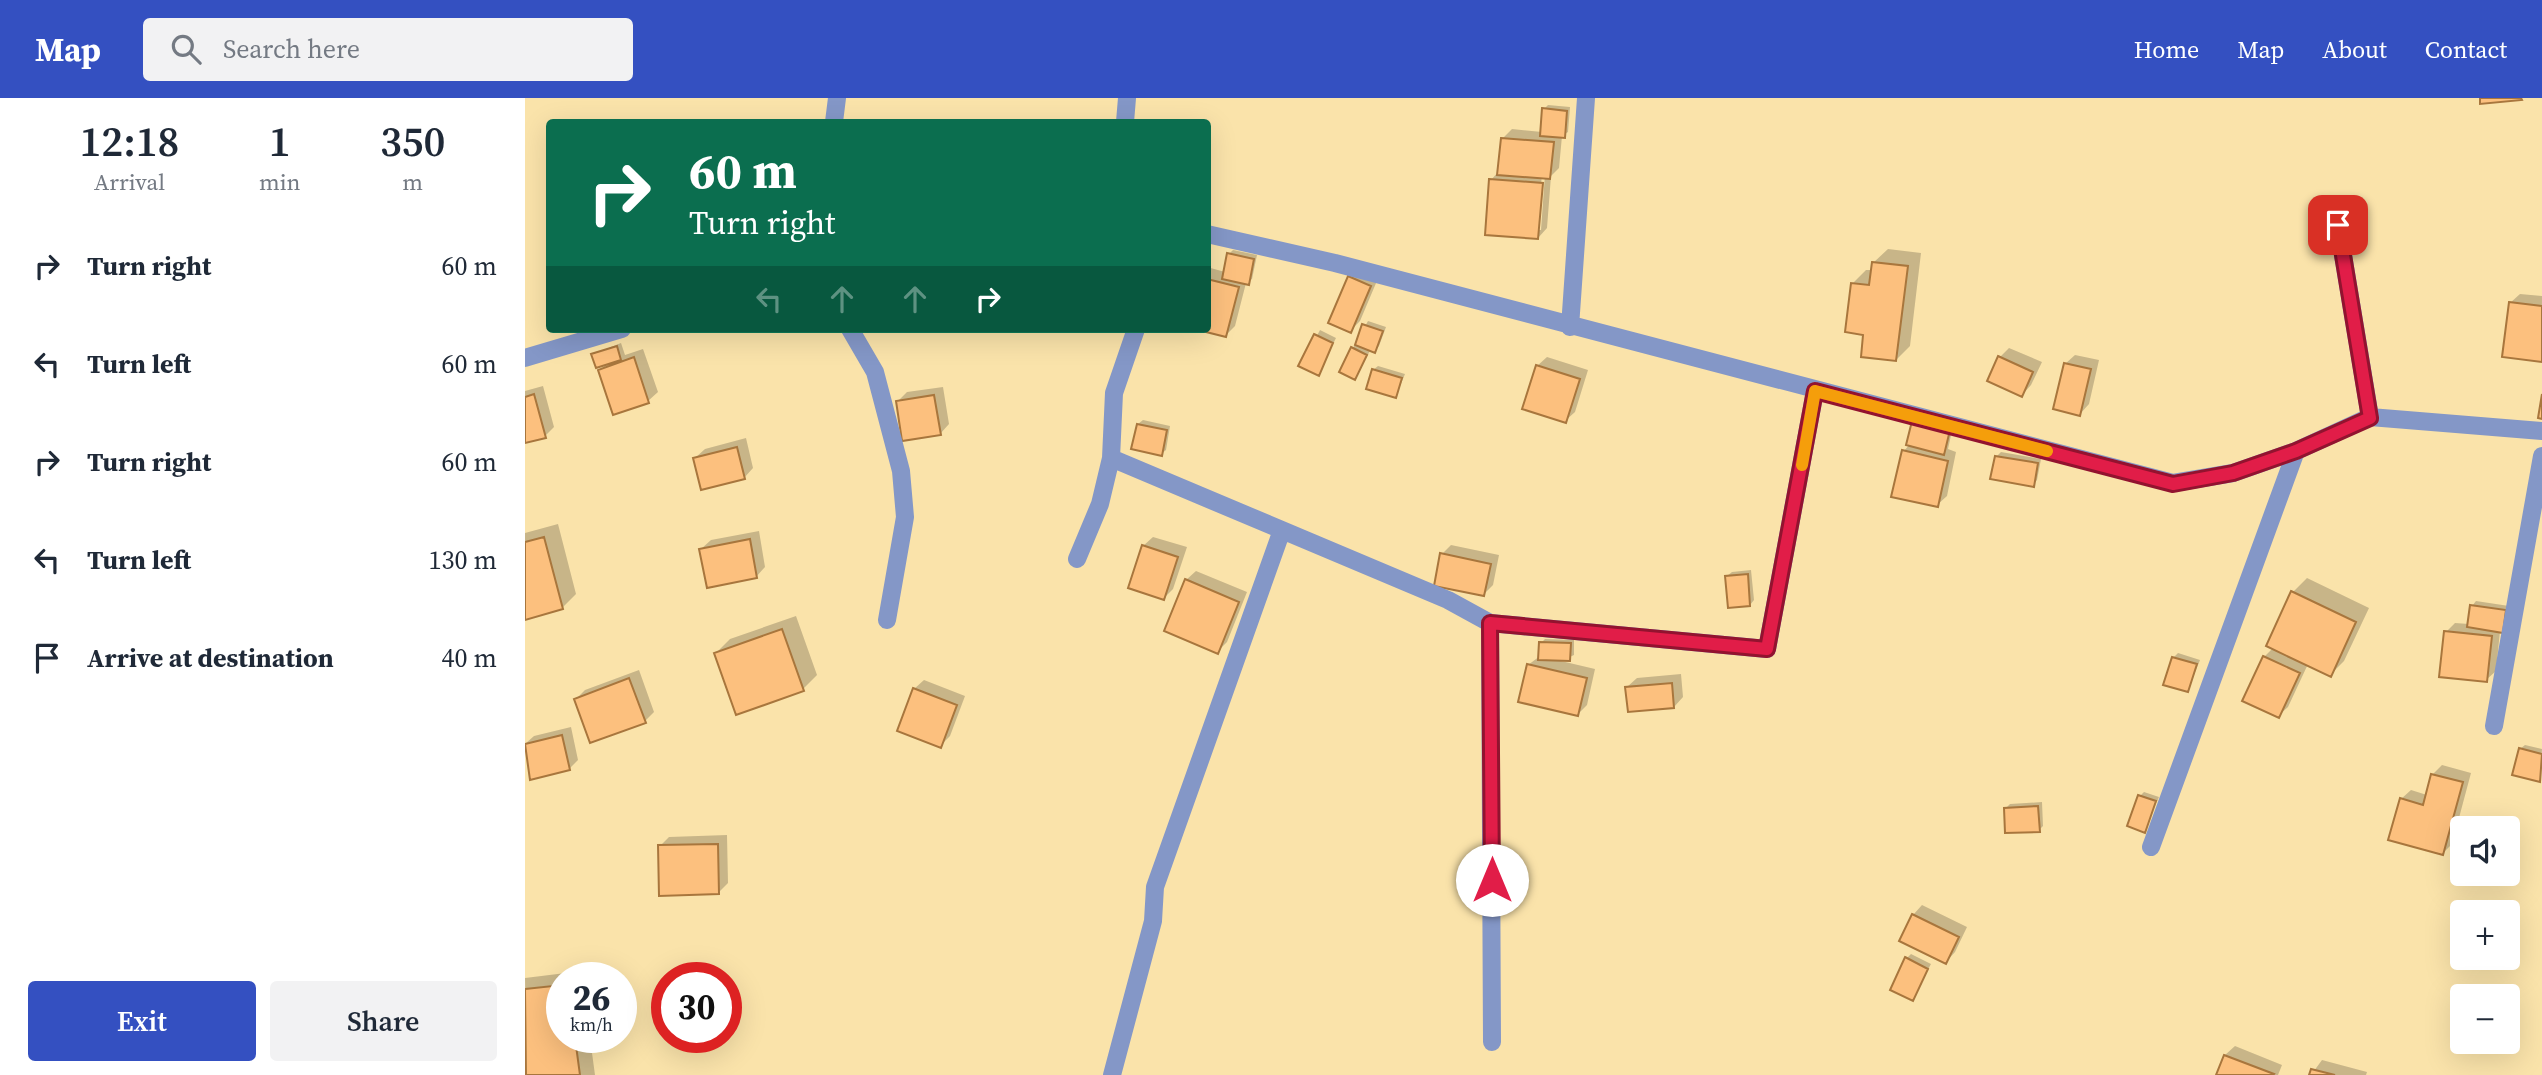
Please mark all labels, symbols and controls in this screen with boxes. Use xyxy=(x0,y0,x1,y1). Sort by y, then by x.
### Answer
search box xyxy=(143,18,633,81)
text: Map xyxy=(35,27,101,72)
icon: search xyxy=(167,30,205,68)
text: Search here xyxy=(223,31,360,67)
text: Home xyxy=(2134,33,2199,66)
text: Map xyxy=(2237,33,2284,66)
text: About xyxy=(2322,33,2387,66)
text: Contact xyxy=(2425,33,2507,66)
text: 12:18 xyxy=(79,112,179,170)
text: 1 xyxy=(269,112,291,170)
text: 350 xyxy=(380,112,445,170)
text: 60 m xyxy=(689,137,797,204)
icon: right xyxy=(574,147,665,238)
text: Arrival xyxy=(94,166,165,198)
text: min xyxy=(259,166,300,198)
text: m xyxy=(402,166,423,198)
pin xyxy=(2308,195,2368,255)
text: Turn right xyxy=(689,201,835,245)
icon: arrive xyxy=(2319,206,2357,244)
icon: right xyxy=(28,247,66,285)
text: Turn right xyxy=(87,248,211,284)
text: 60 m xyxy=(442,248,497,284)
icon: left xyxy=(750,280,788,318)
icon: ahead xyxy=(823,280,861,318)
icon: ahead xyxy=(896,280,934,318)
icon: right xyxy=(969,280,1007,318)
icon: left xyxy=(28,345,66,383)
text: Turn left xyxy=(87,346,191,382)
text: 60 m xyxy=(442,346,497,382)
icon: right xyxy=(28,443,66,481)
text: Turn right xyxy=(87,444,211,480)
text: 60 m xyxy=(442,444,497,480)
icon: left xyxy=(28,541,66,579)
text: Turn left xyxy=(87,542,191,578)
text: 130 m xyxy=(429,542,497,578)
icon: arrive xyxy=(28,639,66,677)
text: Arrive at destination xyxy=(87,640,334,676)
text: 40 m xyxy=(442,640,497,676)
map controls xyxy=(2450,816,2520,1054)
button: sound xyxy=(2450,816,2520,886)
position arrow xyxy=(1455,843,1529,917)
button: + xyxy=(2450,900,2520,970)
speed limit sign: 30 xyxy=(651,962,742,1053)
text: 26 xyxy=(573,974,610,1022)
button: Exit xyxy=(28,981,256,1061)
button: Share xyxy=(270,981,497,1061)
button: − xyxy=(2450,984,2520,1054)
text: km/h xyxy=(570,1012,613,1037)

